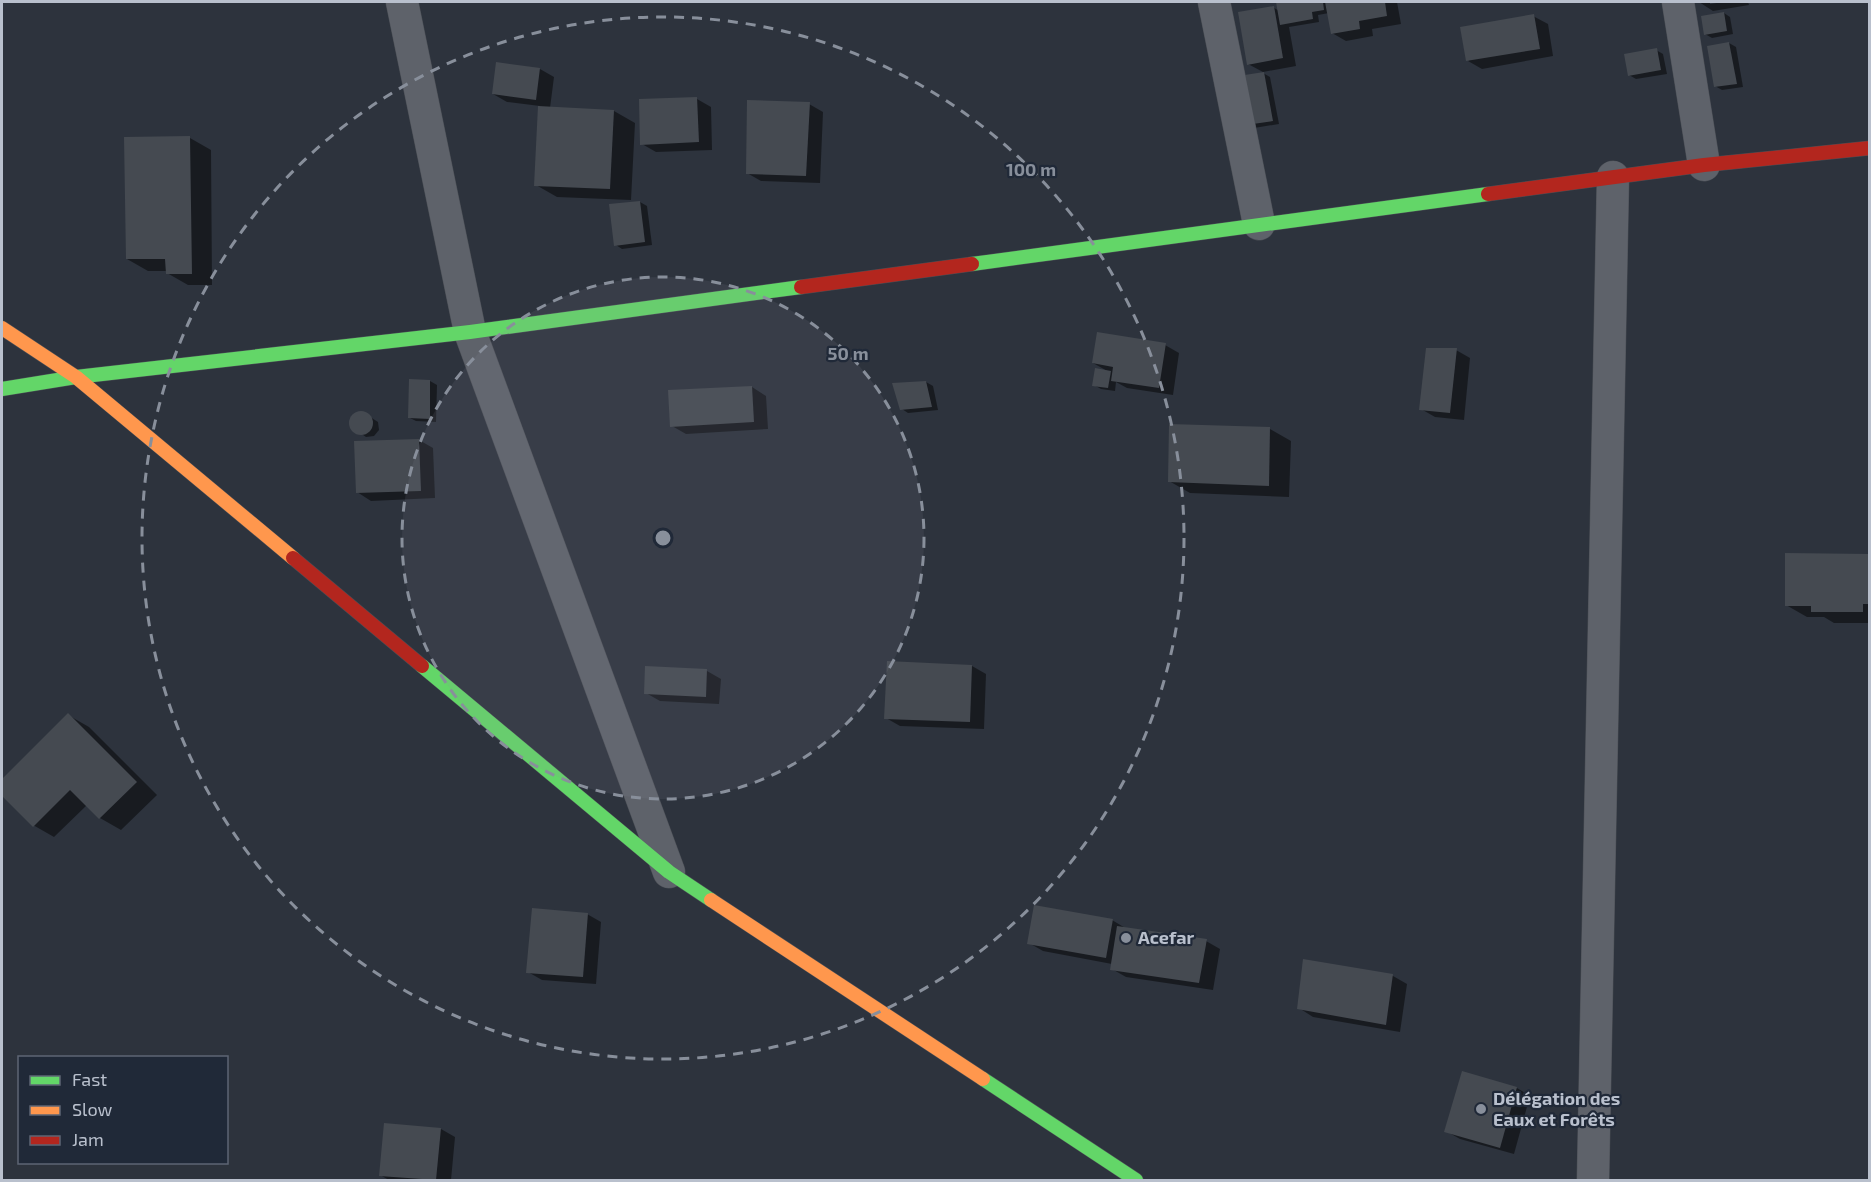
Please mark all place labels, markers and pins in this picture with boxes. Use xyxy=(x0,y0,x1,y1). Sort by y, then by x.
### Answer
centre of rings xyxy=(653,528,673,548)
place label: Acefar xyxy=(1138,926,1194,948)
marker: Acefar xyxy=(1119,931,1133,945)
place label: Délégation des Eaux et Forêts xyxy=(1493,1087,1620,1130)
marker: Délégation des Eaux et Forêts xyxy=(1474,1102,1488,1116)

